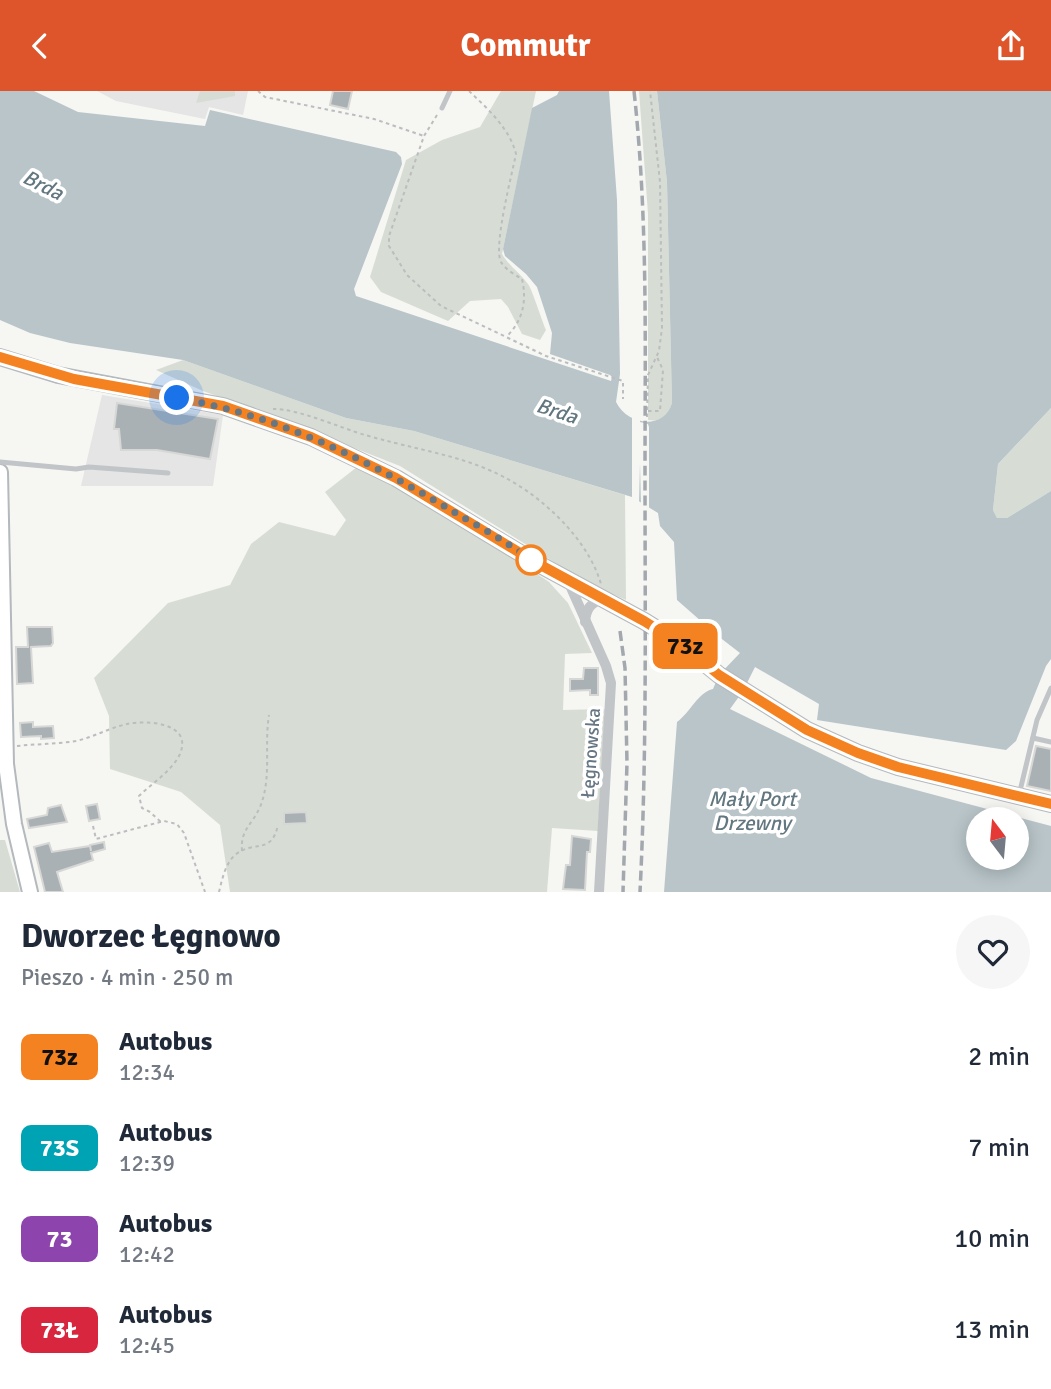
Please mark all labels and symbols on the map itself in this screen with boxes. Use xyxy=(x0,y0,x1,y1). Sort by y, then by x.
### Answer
water label: Brda xyxy=(19,164,69,207)
your location xyxy=(159,380,194,415)
water label: Brda xyxy=(533,392,582,430)
unlabelled marker xyxy=(516,545,546,575)
line badge: 73z xyxy=(645,623,725,669)
street label: Łęgnowska xyxy=(576,707,606,799)
water label: Mały Port Drzewny xyxy=(708,786,798,836)
north arrow xyxy=(966,807,1029,870)

